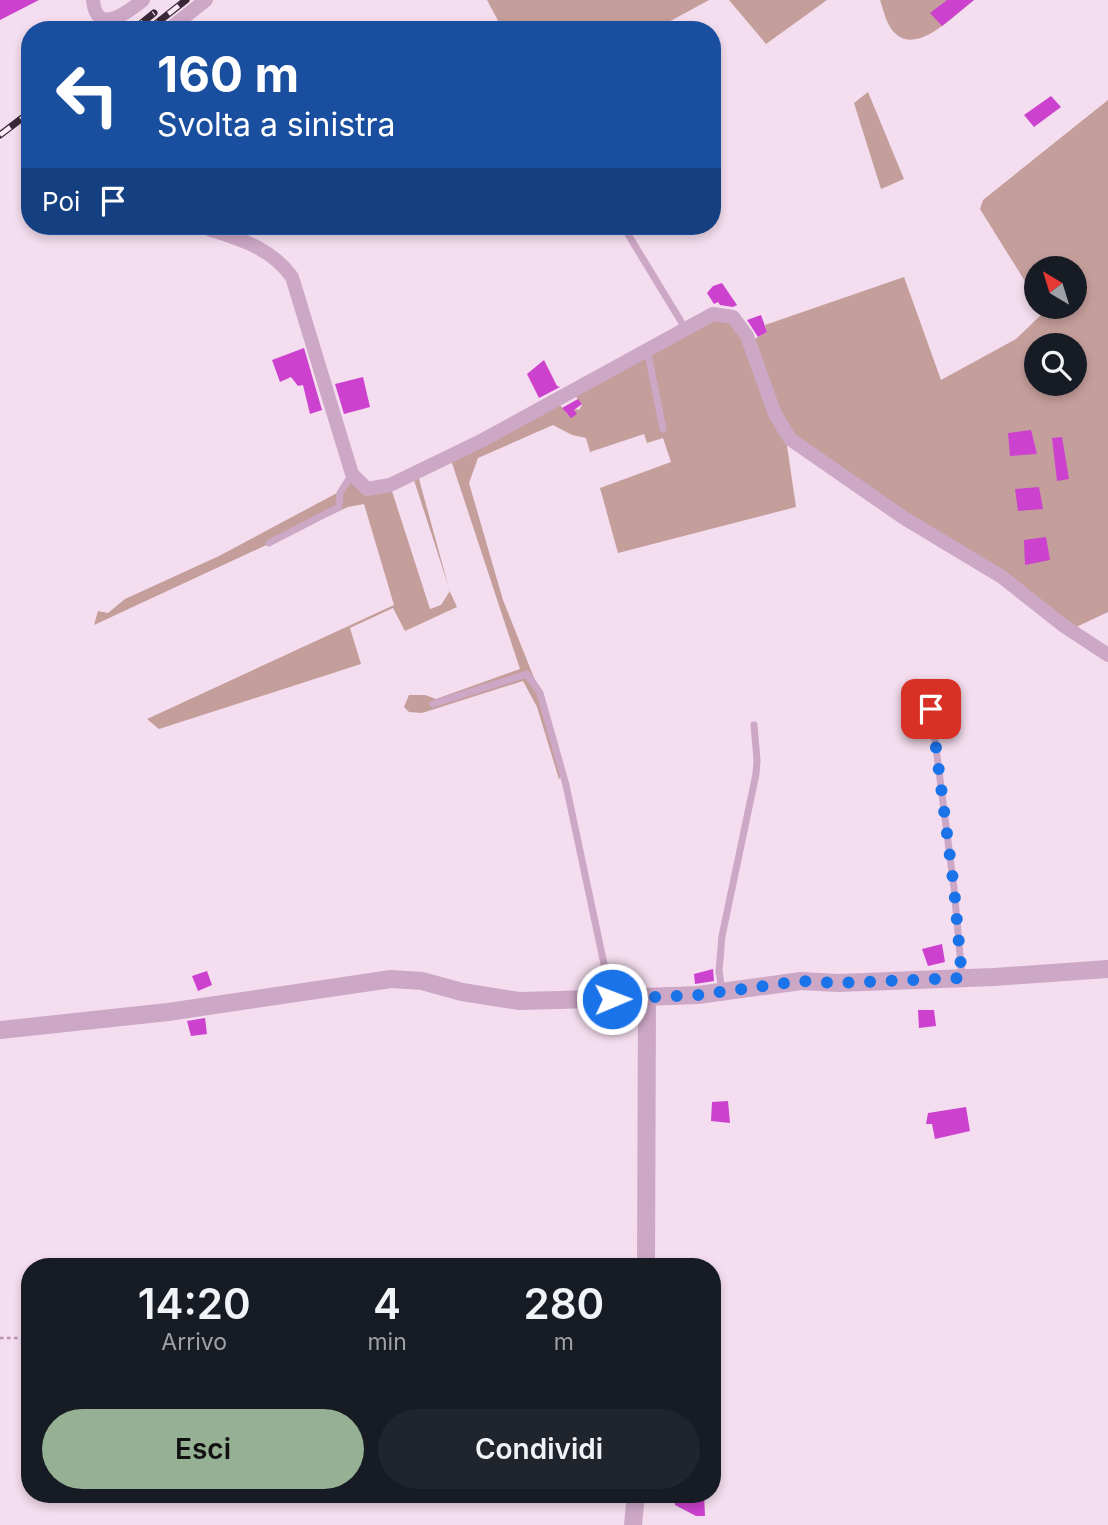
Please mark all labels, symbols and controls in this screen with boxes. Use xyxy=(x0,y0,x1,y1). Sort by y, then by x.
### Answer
text: 160 m xyxy=(157,45,299,104)
icon: left xyxy=(42,49,133,140)
text: Svolta a sinistra xyxy=(157,105,396,144)
icon: arrive xyxy=(94,182,132,220)
text: Poi xyxy=(42,186,80,217)
north arrow xyxy=(1024,256,1087,318)
map controls xyxy=(1024,256,1087,396)
button: search xyxy=(1024,333,1087,396)
pin xyxy=(901,679,961,739)
icon: arrive xyxy=(912,690,950,728)
position arrow xyxy=(575,962,649,1036)
text: 14:20 xyxy=(138,1278,251,1329)
text: 4 xyxy=(373,1278,401,1329)
text: 280 xyxy=(523,1278,604,1329)
text: Arrivo xyxy=(161,1328,227,1356)
text: min xyxy=(367,1328,407,1356)
text: m xyxy=(554,1328,574,1356)
button: Esci xyxy=(42,1409,364,1489)
button: Condividi xyxy=(378,1409,700,1489)

